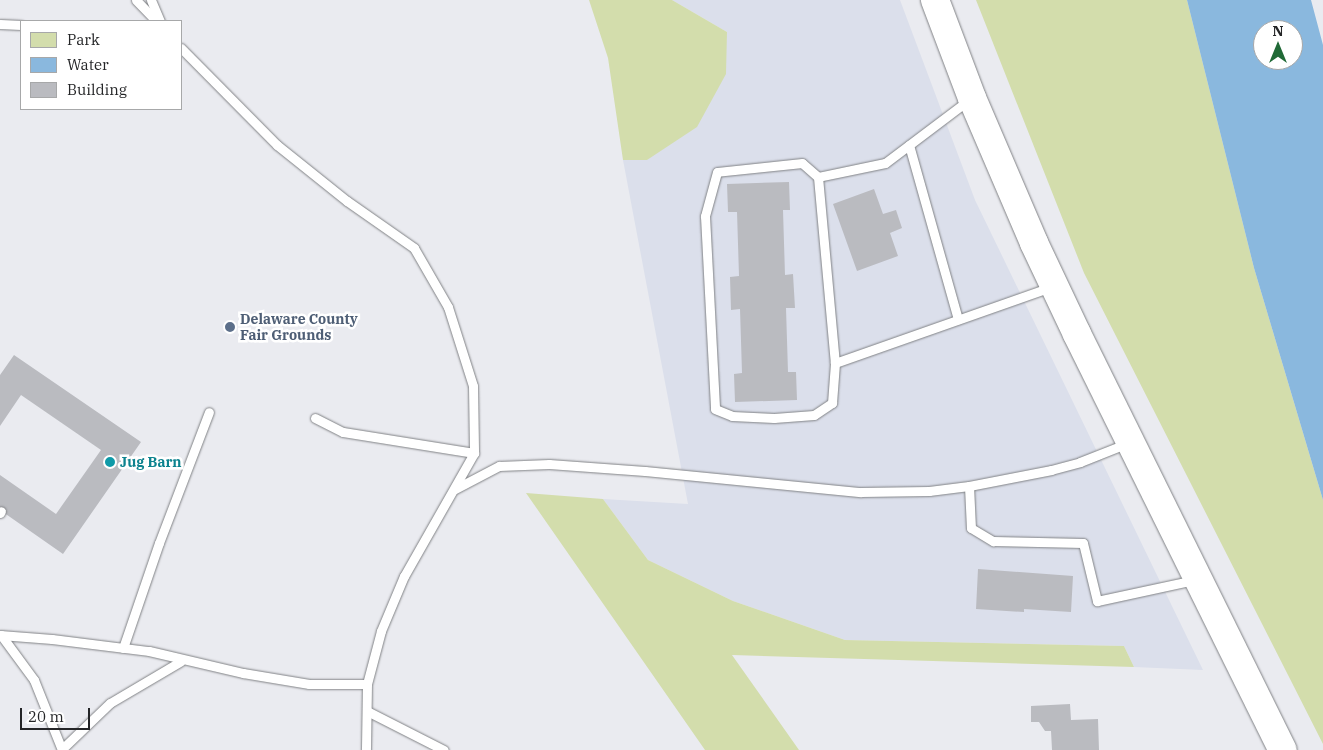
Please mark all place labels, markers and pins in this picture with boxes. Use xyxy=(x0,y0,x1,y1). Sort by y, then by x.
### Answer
place label: Delaware County Fair Grounds xyxy=(240,311,358,344)
marker: Delaware County Fair Grounds xyxy=(224,321,236,333)
place label: Jug Barn xyxy=(120,454,182,470)
marker: Jug Barn xyxy=(104,456,116,468)

